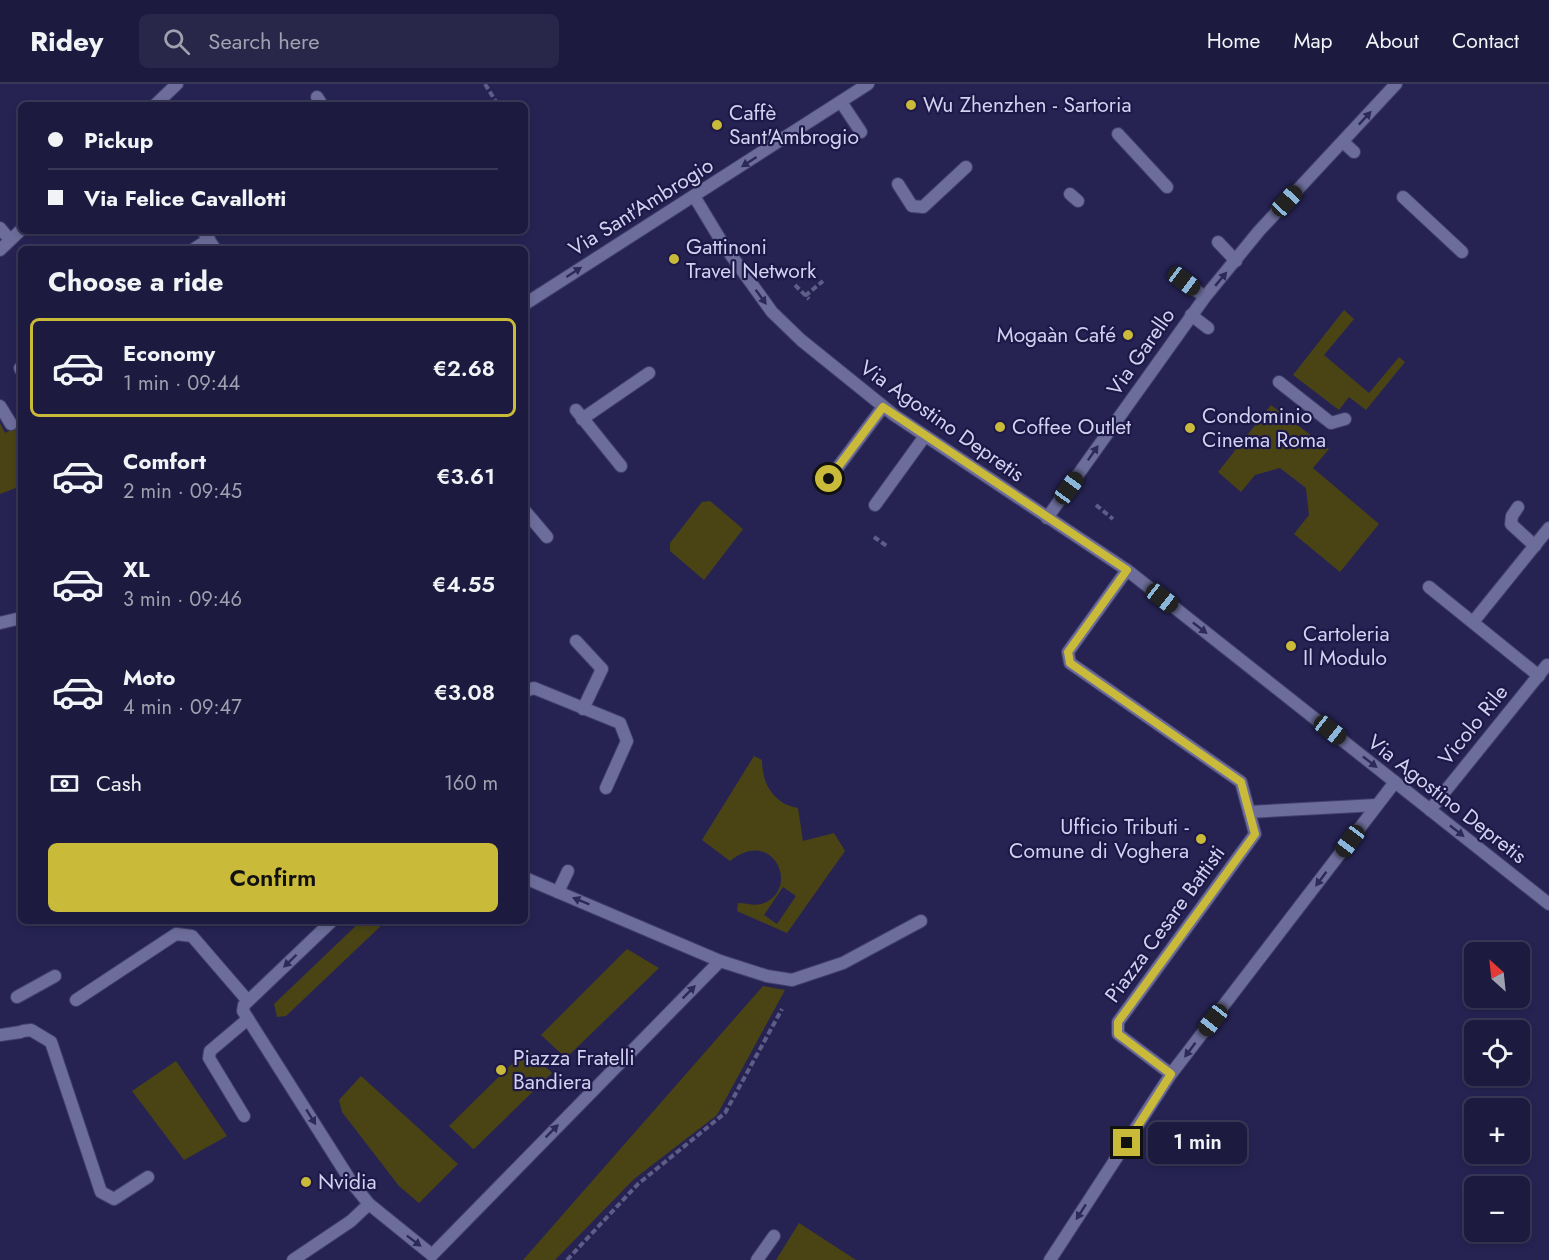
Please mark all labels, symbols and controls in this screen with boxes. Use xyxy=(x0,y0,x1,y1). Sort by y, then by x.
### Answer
search box xyxy=(139,14,559,68)
text: Ridey xyxy=(30,21,103,62)
icon: search xyxy=(160,25,193,58)
text: Search here xyxy=(208,25,320,57)
text: Home xyxy=(1207,26,1260,56)
text: Map xyxy=(1293,26,1333,56)
text: About xyxy=(1366,26,1419,56)
text: Contact xyxy=(1452,26,1519,56)
place label: Wu Zhenzhen - Sartoria xyxy=(923,90,1132,120)
place label: Caffè Sant'Ambrogio xyxy=(729,98,859,152)
marker: Wu Zhenzhen - Sartoria xyxy=(904,98,918,112)
one-way arrow xyxy=(1358,111,1371,126)
marker: Caffè Sant'Ambrogio xyxy=(710,118,724,132)
text: Pickup xyxy=(84,124,153,156)
street label: Via Sant'Ambrogio xyxy=(563,150,719,264)
one-way arrow xyxy=(741,156,757,167)
text: Via Felice Cavallotti xyxy=(84,182,286,214)
car xyxy=(1268,182,1306,220)
place label: Gattinoni Travel Network xyxy=(686,232,817,286)
marker: Gattinoni Travel Network xyxy=(667,252,681,266)
text: Choose a ride xyxy=(48,262,223,301)
car xyxy=(1164,263,1204,299)
one-way arrow xyxy=(566,266,582,277)
one-way arrow xyxy=(1214,272,1227,287)
one-way arrow xyxy=(755,288,767,304)
street label: Via Garello xyxy=(1100,302,1182,402)
place label: Mogaàn Café xyxy=(997,320,1116,350)
marker: Mogaàn Café xyxy=(1121,328,1135,342)
text: Economy xyxy=(123,337,215,369)
icon: car xyxy=(51,341,105,395)
text: €2.68 xyxy=(433,352,495,384)
street label: Via Agostino Depretis xyxy=(854,353,1030,489)
text: 1 min · 09:44 xyxy=(123,369,240,398)
place label: Condominio Cinema Roma xyxy=(1202,401,1326,455)
place label: Coffee Outlet xyxy=(1012,412,1131,442)
marker: Coffee Outlet xyxy=(993,420,1007,434)
marker: Condominio Cinema Roma xyxy=(1183,421,1197,435)
text: Comfort xyxy=(123,445,206,477)
one-way arrow xyxy=(1087,445,1099,461)
icon: car xyxy=(51,449,105,503)
text: €3.61 xyxy=(437,460,495,492)
route start xyxy=(815,465,842,492)
car xyxy=(1051,468,1087,508)
text: 2 min · 09:45 xyxy=(123,477,242,506)
text: XL xyxy=(123,553,150,585)
icon: car xyxy=(51,557,105,611)
text: €4.55 xyxy=(432,568,495,600)
car xyxy=(1142,580,1182,616)
text: 3 min · 09:46 xyxy=(123,585,242,614)
place label: Cartoleria Il Modulo xyxy=(1303,619,1390,673)
one-way arrow xyxy=(1192,622,1208,635)
marker: Cartoleria Il Modulo xyxy=(1284,639,1298,653)
text: Moto xyxy=(123,661,176,693)
icon: car xyxy=(51,665,105,719)
text: €3.08 xyxy=(434,676,495,708)
street label: Vicolo Rile xyxy=(1431,678,1515,772)
text: 4 min · 09:47 xyxy=(123,693,242,722)
car xyxy=(1310,712,1350,748)
street label: Via Agostino Depretis xyxy=(1361,727,1533,871)
one-way arrow xyxy=(1362,756,1377,768)
icon: cash xyxy=(48,767,81,800)
text: Cash xyxy=(96,767,142,799)
text: 160 m xyxy=(444,769,498,798)
place label: Ufficio Tributi - Comune di Voghera xyxy=(1009,812,1190,866)
car xyxy=(1332,821,1368,861)
one-way arrow xyxy=(1449,825,1465,838)
marker: Ufficio Tributi - Comune di Voghera xyxy=(1194,832,1208,846)
street label: Piazza Cesare Battisti xyxy=(1098,839,1232,1009)
button: Confirm xyxy=(48,843,498,912)
one-way arrow xyxy=(1315,870,1327,886)
one-way arrow xyxy=(571,896,589,906)
north arrow xyxy=(1464,942,1530,1008)
map controls xyxy=(1464,942,1530,1242)
one-way arrow xyxy=(283,954,297,968)
one-way arrow xyxy=(682,986,696,1000)
car xyxy=(1195,1000,1231,1040)
button: locate xyxy=(1464,1020,1530,1086)
one-way arrow xyxy=(1183,1042,1196,1058)
place label: Piazza Fratelli Bandiera xyxy=(513,1043,635,1097)
marker: Piazza Fratelli Bandiera xyxy=(494,1063,508,1077)
button: + xyxy=(1464,1098,1530,1164)
one-way arrow xyxy=(305,1109,316,1125)
callout: 1 min xyxy=(1148,1122,1247,1164)
one-way arrow xyxy=(545,1125,559,1139)
text: 1 min xyxy=(1173,1128,1222,1157)
route end xyxy=(1113,1129,1140,1156)
place label: Nvidia xyxy=(318,1167,377,1197)
marker: Nvidia xyxy=(299,1175,313,1189)
button: − xyxy=(1464,1176,1530,1242)
one-way arrow xyxy=(1076,1204,1087,1220)
one-way arrow xyxy=(406,1235,422,1248)

